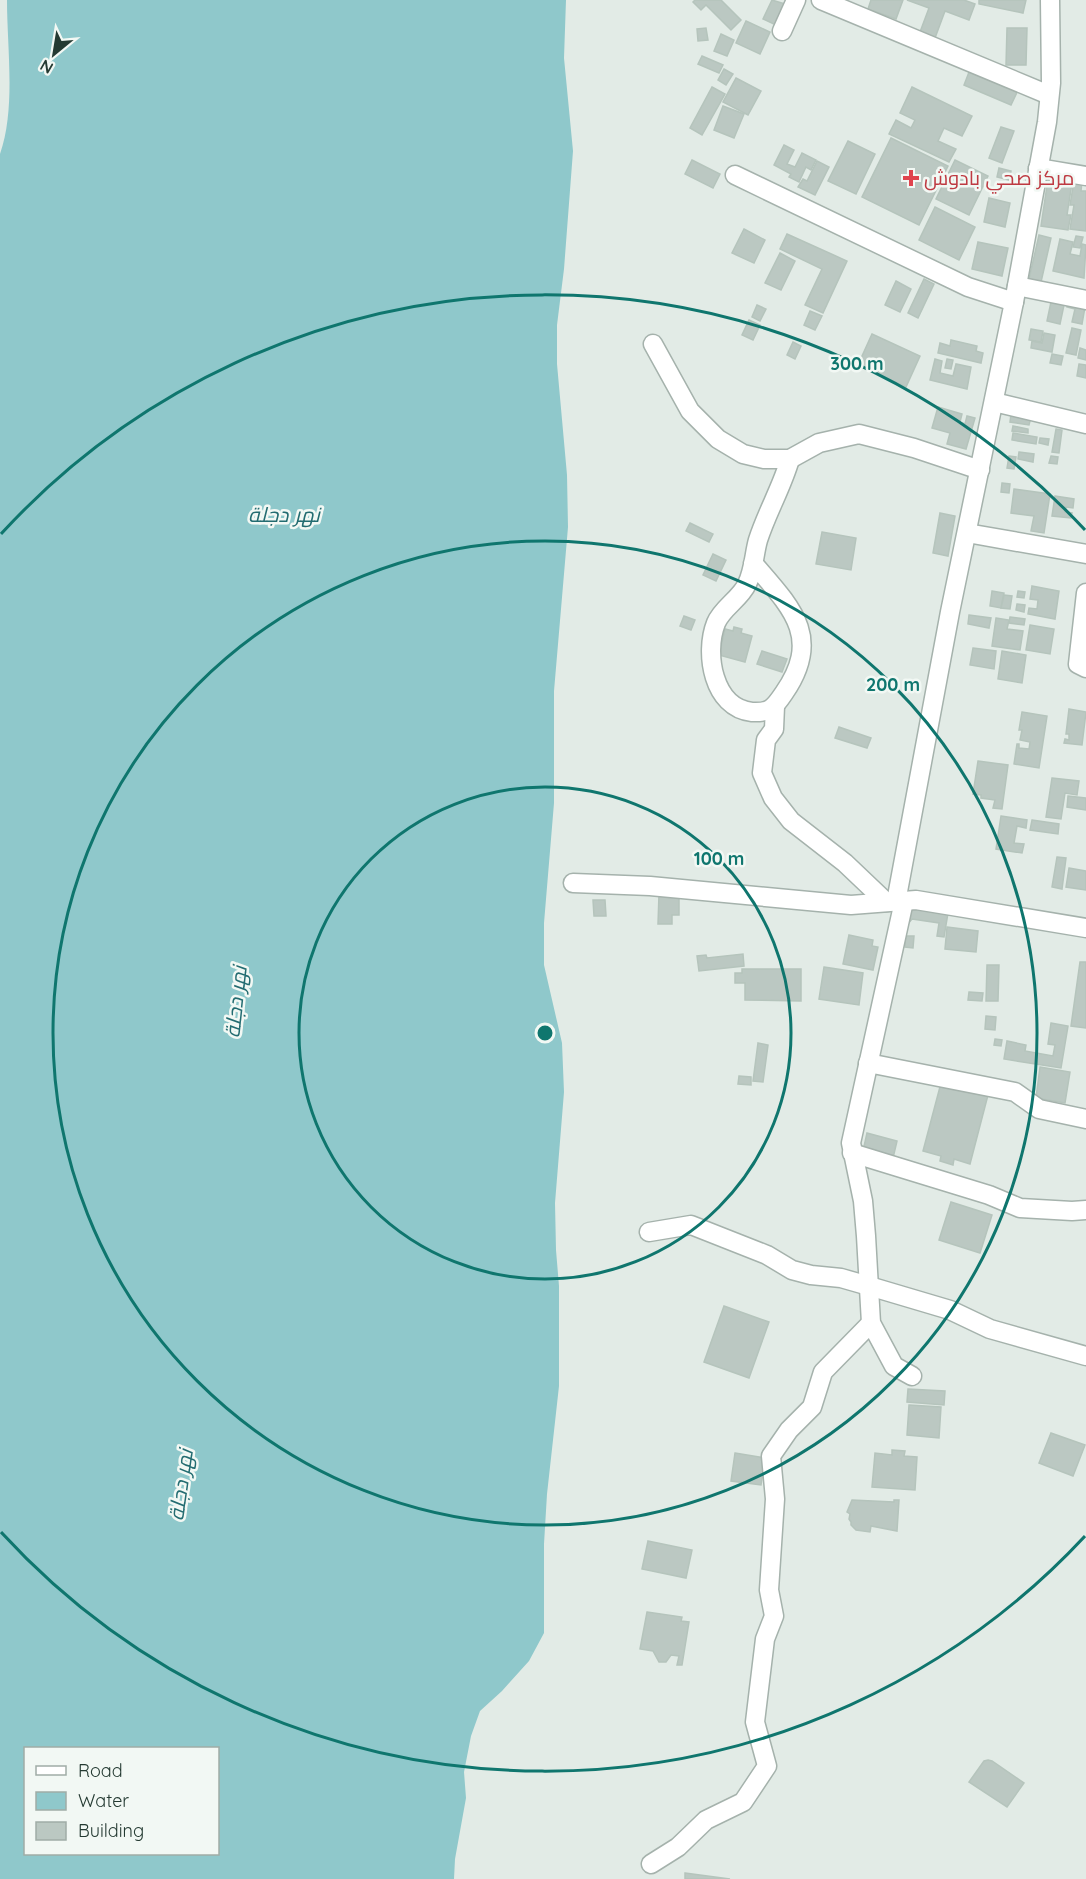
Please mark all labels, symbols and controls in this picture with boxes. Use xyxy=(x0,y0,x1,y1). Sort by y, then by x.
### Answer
north arrow xyxy=(24,24,84,84)
text: N xyxy=(36,55,57,79)
place label: مركز صحي بادوش xyxy=(924,165,1074,194)
marker: مركز صحي بادوش xyxy=(902,169,920,187)
text: 300 m xyxy=(830,352,884,375)
water label: نهر دجلة xyxy=(248,501,322,528)
text: 200 m xyxy=(866,673,920,696)
text: 100 m xyxy=(694,847,744,870)
water label: نهر دجلة xyxy=(218,962,253,1039)
centre of rings xyxy=(535,1023,555,1043)
water label: نهر دجلة xyxy=(162,1445,199,1522)
legend xyxy=(24,1747,219,1855)
text: Road xyxy=(78,1759,123,1782)
text: Water xyxy=(78,1789,129,1812)
text: Building xyxy=(78,1819,144,1842)

